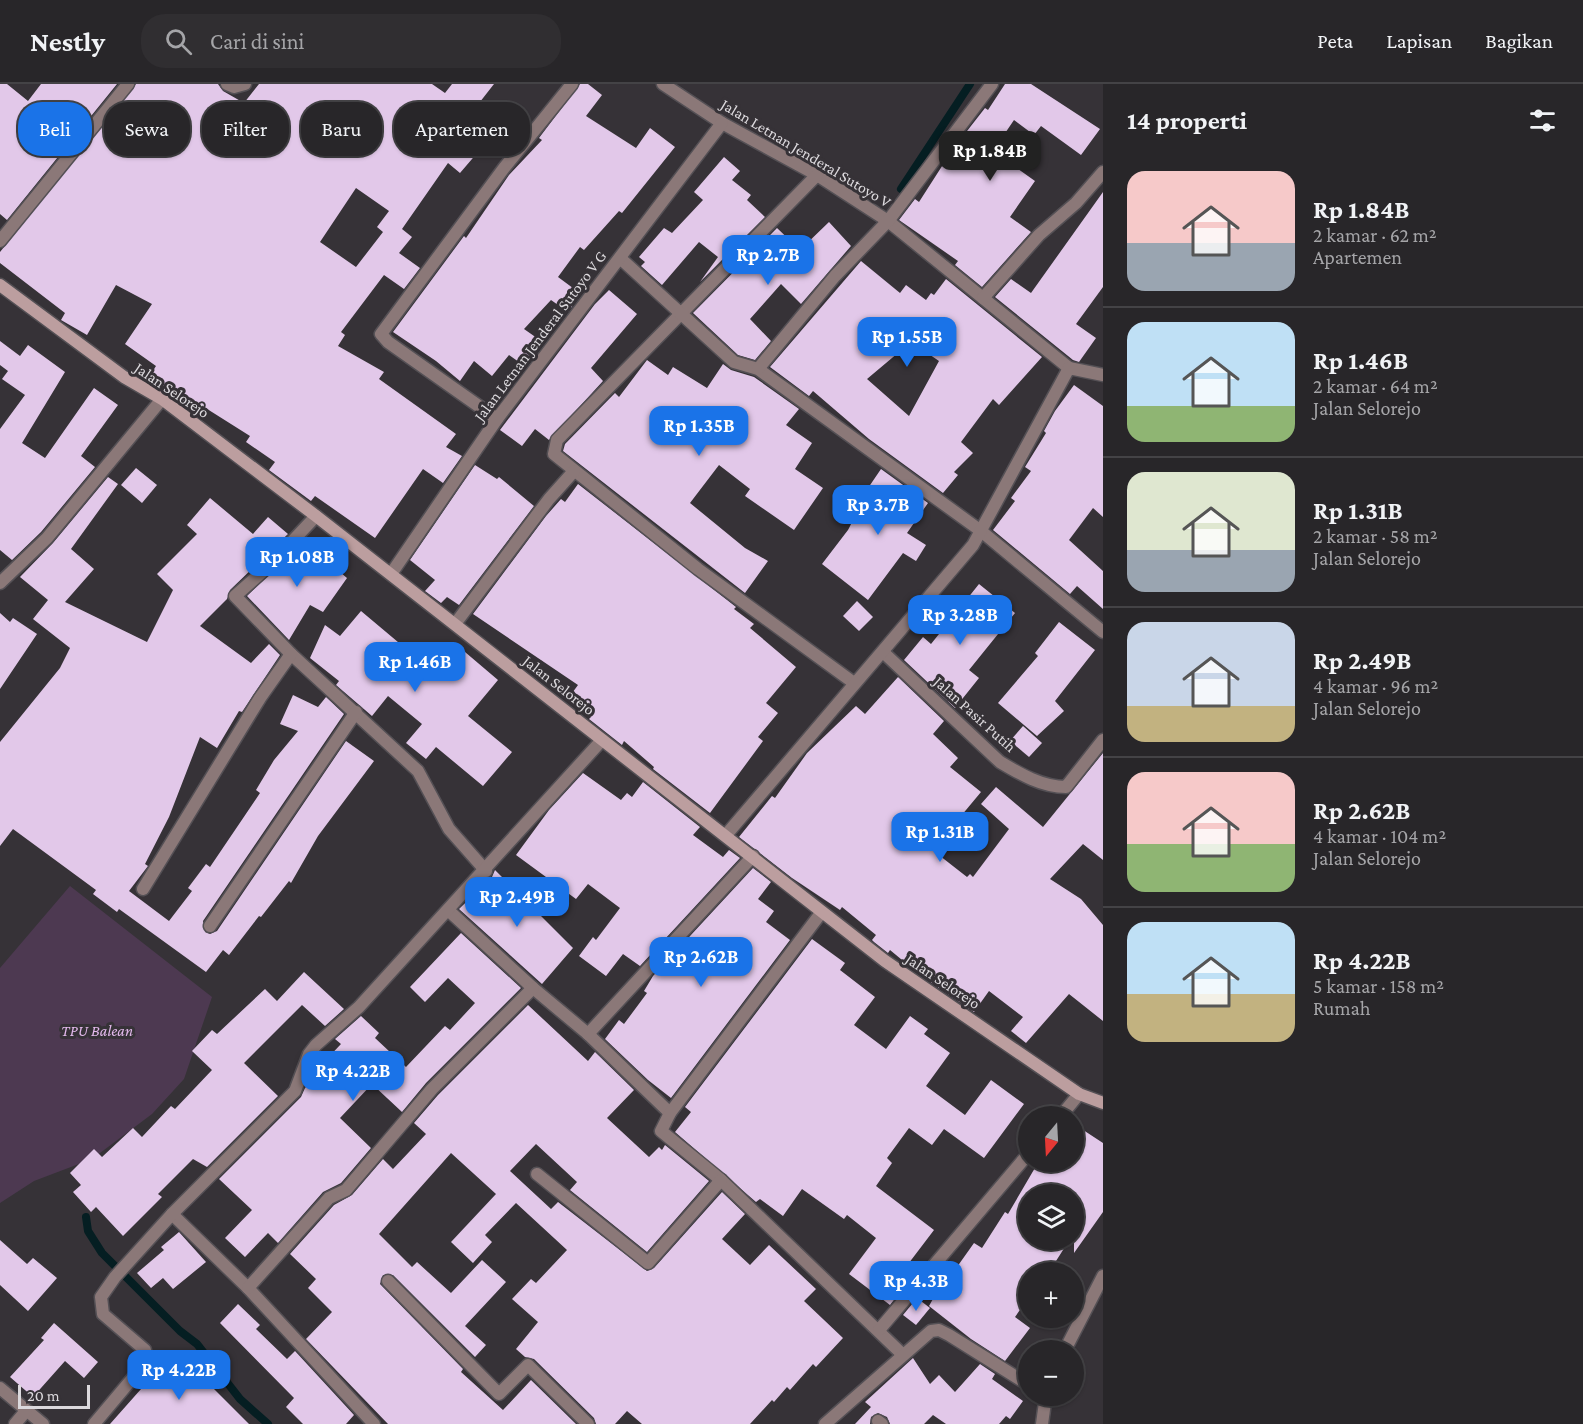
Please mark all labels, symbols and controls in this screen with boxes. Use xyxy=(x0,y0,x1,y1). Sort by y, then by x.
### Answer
search box xyxy=(141,14,561,68)
icon: search xyxy=(162,25,195,58)
text: Nestly xyxy=(30,26,105,57)
text: Cari di sini xyxy=(210,29,304,54)
text: Peta xyxy=(1317,29,1353,53)
text: Lapisan xyxy=(1386,29,1452,53)
text: Bagikan xyxy=(1485,29,1553,53)
street label: Jalan Letnan Jenderal Sutoyo V xyxy=(716,94,895,212)
chip: Beli xyxy=(18,102,92,156)
chip: Sewa xyxy=(104,102,190,156)
chip: Filter xyxy=(202,102,289,156)
chip: Baru xyxy=(301,102,382,156)
chip: Apartemen xyxy=(394,102,530,156)
icon: filters xyxy=(1526,104,1559,137)
text: 14 properti xyxy=(1127,106,1247,135)
pin: Rp 1.84B xyxy=(928,131,1052,182)
text: Rp 1.84B xyxy=(953,139,1027,161)
icon: home xyxy=(1175,195,1247,267)
text: Rp 1.84B xyxy=(1313,195,1410,224)
text: 2 kamar · 62 m² xyxy=(1313,224,1437,246)
pin: Rp 2.7B xyxy=(713,235,823,286)
text: Rp 2.7B xyxy=(736,243,800,265)
text: Apartemen xyxy=(1313,246,1402,268)
street label: Jalan Letnan Jenderal Sutoyo V G xyxy=(469,248,610,427)
pin: Rp 1.55B xyxy=(845,317,969,368)
text: Rp 1.55B xyxy=(871,325,943,347)
icon: home xyxy=(1175,346,1247,418)
text: Rp 1.46B xyxy=(1313,346,1408,375)
street label: Jalan Selorejo xyxy=(129,358,213,422)
text: 2 kamar · 64 m² xyxy=(1313,375,1438,397)
text: Jalan Selorejo xyxy=(1313,397,1421,419)
pin: Rp 1.35B xyxy=(637,406,761,457)
text: Rp 1.35B xyxy=(663,414,735,436)
pin: Rp 3.7B xyxy=(823,485,933,536)
text: Rp 3.7B xyxy=(846,493,910,515)
icon: home xyxy=(1175,496,1247,568)
text: Rp 1.31B xyxy=(1313,496,1403,525)
text: 2 kamar · 58 m² xyxy=(1313,525,1438,547)
pin: Rp 1.08B xyxy=(235,537,359,588)
text: Rp 1.08B xyxy=(259,545,335,567)
text: Jalan Selorejo xyxy=(1313,547,1421,569)
pin: Rp 3.28B xyxy=(898,595,1022,646)
text: Rp 3.28B xyxy=(922,603,998,625)
pin: Rp 1.46B xyxy=(353,642,477,693)
icon: home xyxy=(1175,646,1247,718)
text: Rp 2.49B xyxy=(1313,646,1412,675)
text: Rp 1.46B xyxy=(378,650,452,672)
street label: Jalan Selorejo xyxy=(518,651,598,719)
street label: Jalan Pasir Putih xyxy=(928,671,1020,756)
text: 4 kamar · 96 m² xyxy=(1313,675,1438,697)
text: Jalan Selorejo xyxy=(1313,697,1421,719)
icon: home xyxy=(1175,796,1247,868)
text: Rp 2.62B xyxy=(1313,796,1411,825)
pin: Rp 1.31B xyxy=(878,812,1002,863)
text: Rp 1.31B xyxy=(905,820,975,842)
text: 4 kamar · 104 m² xyxy=(1313,825,1446,847)
text: Jalan Selorejo xyxy=(1313,847,1421,869)
pin: Rp 2.49B xyxy=(455,877,579,928)
text: Rp 2.49B xyxy=(479,885,555,907)
pin: Rp 2.62B xyxy=(639,937,763,988)
text: Rp 2.62B xyxy=(663,945,739,967)
icon: home xyxy=(1175,946,1247,1018)
text: Rp 4.22B xyxy=(1313,946,1411,975)
street label: Jalan Selorejo xyxy=(900,949,984,1013)
text: 5 kamar · 158 m² xyxy=(1313,975,1444,997)
text: Rumah xyxy=(1313,997,1371,1019)
park label: TPU Balean xyxy=(61,1022,133,1039)
pin: Rp 4.22B xyxy=(291,1051,415,1102)
text: Rp 4.22B xyxy=(315,1059,391,1081)
north arrow xyxy=(1018,1106,1084,1172)
map controls xyxy=(1018,1106,1084,1406)
button: layers xyxy=(1018,1184,1084,1250)
pin: Rp 4.3B xyxy=(861,1261,971,1312)
button: + xyxy=(1018,1262,1084,1328)
text: Rp 4.3B xyxy=(884,1269,948,1291)
button: − xyxy=(1018,1340,1084,1406)
pin: Rp 4.22B xyxy=(117,1350,241,1401)
text: Rp 4.22B xyxy=(141,1358,217,1380)
scale bar xyxy=(18,1382,90,1410)
text: 20 m xyxy=(27,1387,60,1404)

